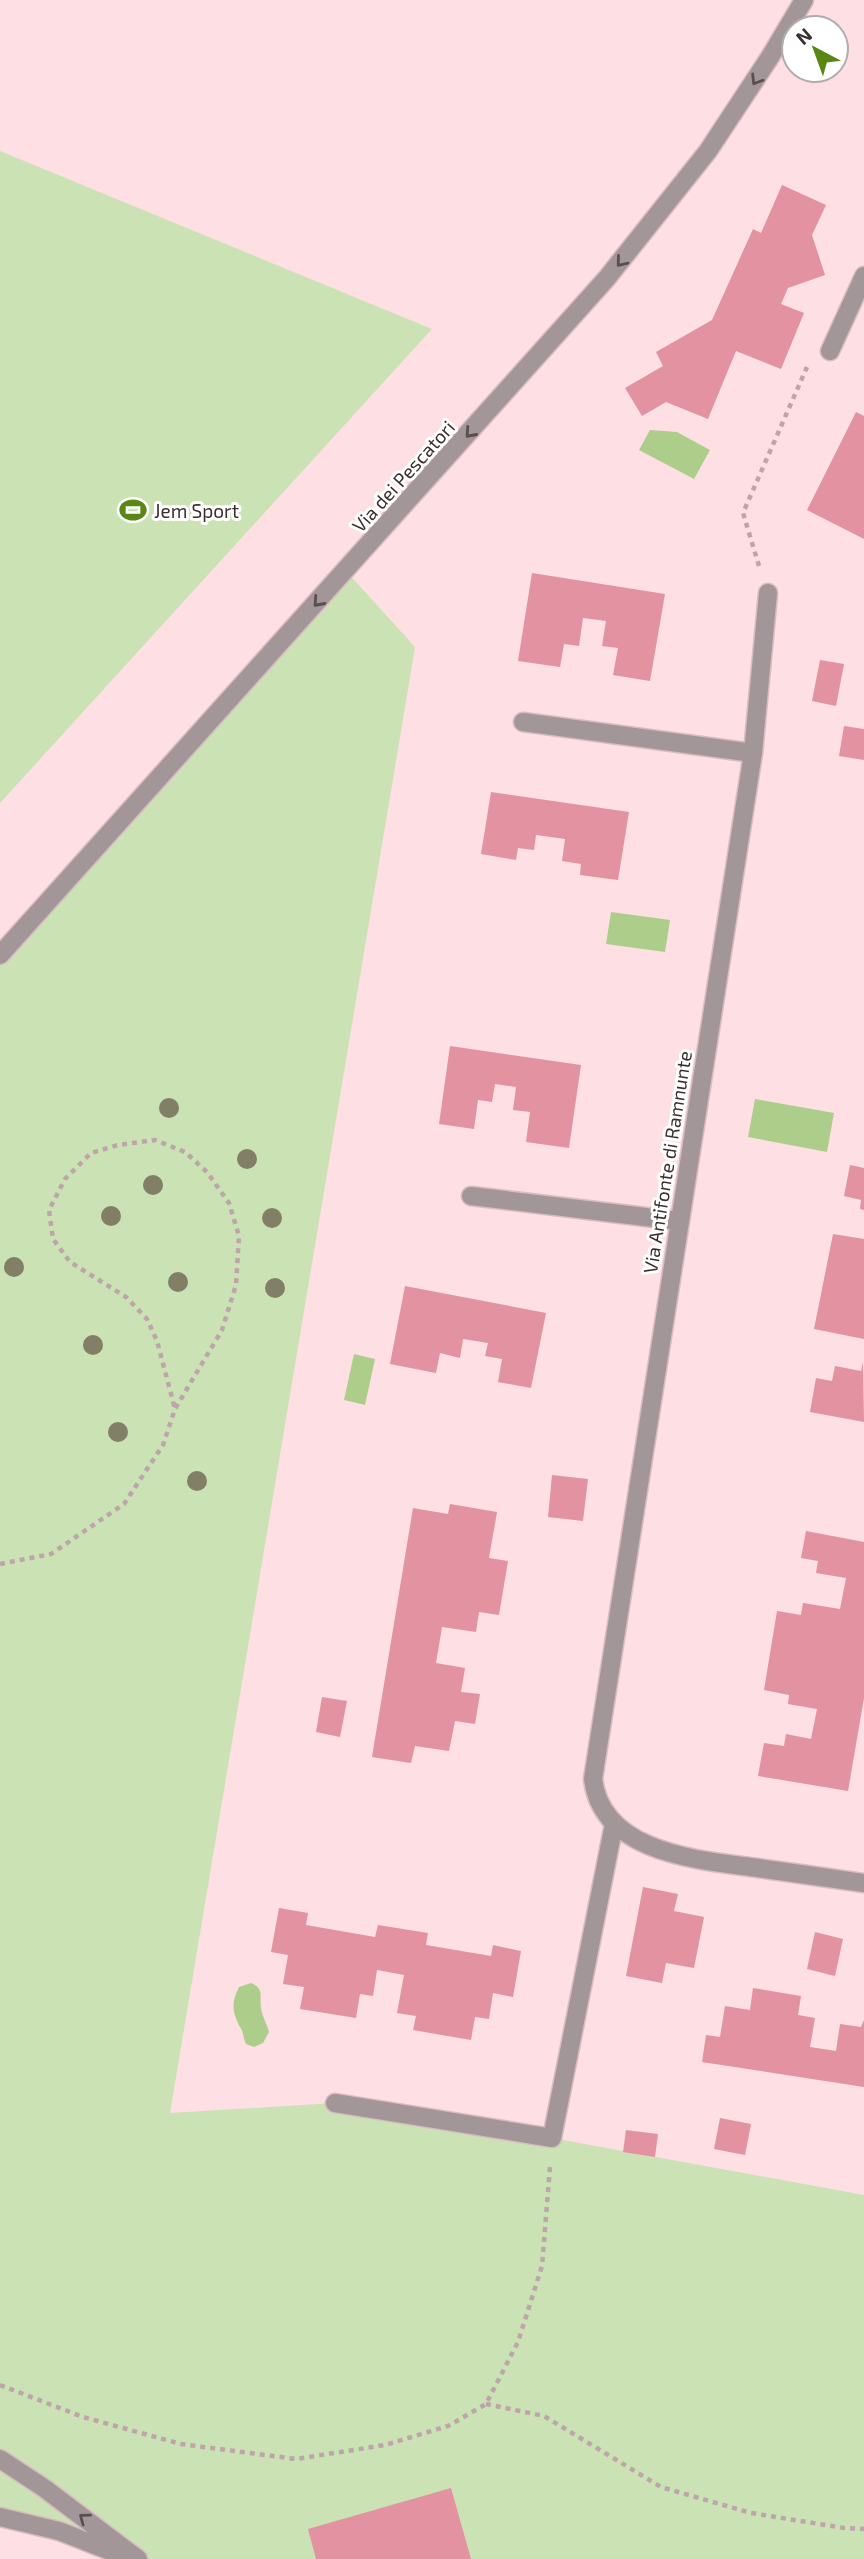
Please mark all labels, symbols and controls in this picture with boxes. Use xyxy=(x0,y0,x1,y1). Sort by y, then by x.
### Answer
north arrow xyxy=(780,14,850,84)
text: N xyxy=(791,23,816,49)
one-way arrow xyxy=(751,72,764,85)
one-way arrow xyxy=(616,255,629,267)
street label: Via dei Pescatori xyxy=(347,416,459,536)
one-way arrow xyxy=(466,425,478,438)
sports icon: Jem Sport xyxy=(118,495,148,525)
place label: Jem Sport xyxy=(154,499,239,522)
one-way arrow xyxy=(314,594,326,607)
street label: Via Antifonte di Ramnunte xyxy=(638,1049,696,1275)
one-way arrow xyxy=(79,2514,91,2526)

